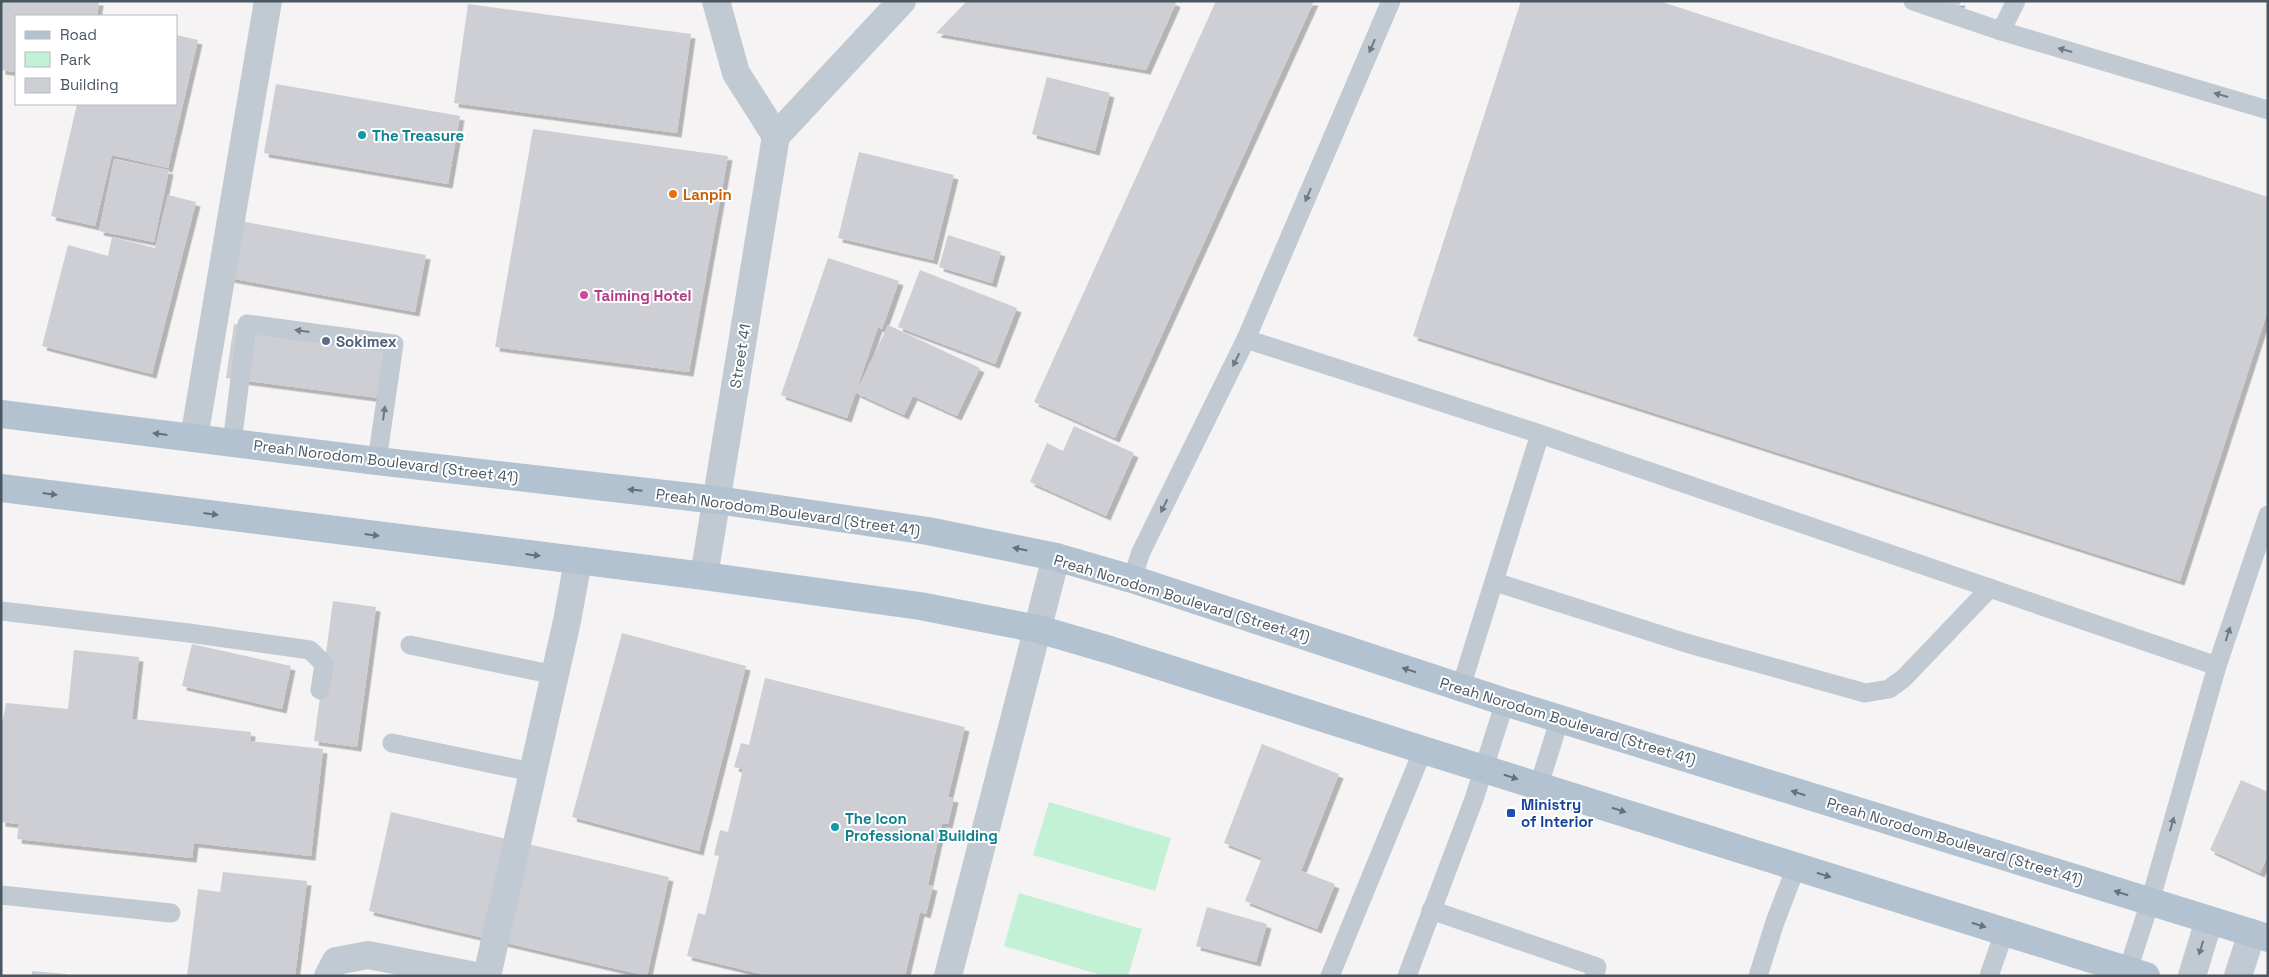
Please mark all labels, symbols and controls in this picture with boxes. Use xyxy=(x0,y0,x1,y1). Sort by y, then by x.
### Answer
legend xyxy=(15,15,178,105)
text: Road xyxy=(60,25,97,44)
one-way arrow xyxy=(1367,39,1375,53)
one-way arrow xyxy=(2058,46,2073,54)
text: Park xyxy=(60,50,91,69)
text: Building xyxy=(60,75,119,94)
one-way arrow xyxy=(2214,91,2229,99)
place label: The Treasure xyxy=(372,126,465,145)
marker: The Treasure xyxy=(356,129,368,141)
place label: Lanpin xyxy=(683,185,732,204)
marker: Lanpin xyxy=(667,188,679,200)
one-way arrow xyxy=(1303,188,1311,202)
place label: Taiming Hotel xyxy=(594,286,692,305)
marker: Taiming Hotel xyxy=(578,289,590,301)
street label: Street 41 xyxy=(726,322,754,390)
one-way arrow xyxy=(294,327,310,335)
place label: Sokimex xyxy=(336,332,397,351)
marker: Sokimex xyxy=(320,335,332,347)
one-way arrow xyxy=(1231,353,1239,367)
one-way arrow xyxy=(380,405,388,421)
one-way arrow xyxy=(152,430,168,438)
street label: Preah Norodom Boulevard (Street 41) xyxy=(252,435,520,488)
street label: Preah Norodom Boulevard (Street 41) xyxy=(654,484,921,541)
one-way arrow xyxy=(626,486,642,494)
one-way arrow xyxy=(42,490,58,498)
one-way arrow xyxy=(1160,499,1168,513)
one-way arrow xyxy=(203,511,219,519)
one-way arrow xyxy=(364,531,380,539)
one-way arrow xyxy=(1011,545,1027,553)
street label: Preah Norodom Boulevard (Street 41) xyxy=(1051,550,1312,647)
one-way arrow xyxy=(526,551,542,559)
one-way arrow xyxy=(2225,627,2232,642)
one-way arrow xyxy=(1401,666,1416,674)
street label: Preah Norodom Boulevard (Street 41) xyxy=(1437,673,1698,770)
one-way arrow xyxy=(1504,773,1519,781)
one-way arrow xyxy=(1791,788,1806,796)
street label: Preah Norodom Boulevard (Street 41) xyxy=(1824,793,2085,890)
place label: Ministry of Interior xyxy=(1521,795,1594,831)
marker: Ministry of Interior xyxy=(1505,807,1517,819)
one-way arrow xyxy=(1611,807,1626,815)
place label: The Icon Professional Building xyxy=(845,809,998,845)
one-way arrow xyxy=(2169,816,2177,831)
marker: The Icon Professional Building xyxy=(829,821,841,833)
one-way arrow xyxy=(1816,872,1831,880)
one-way arrow xyxy=(2113,888,2128,896)
one-way arrow xyxy=(1971,921,1986,929)
one-way arrow xyxy=(2196,941,2204,956)

